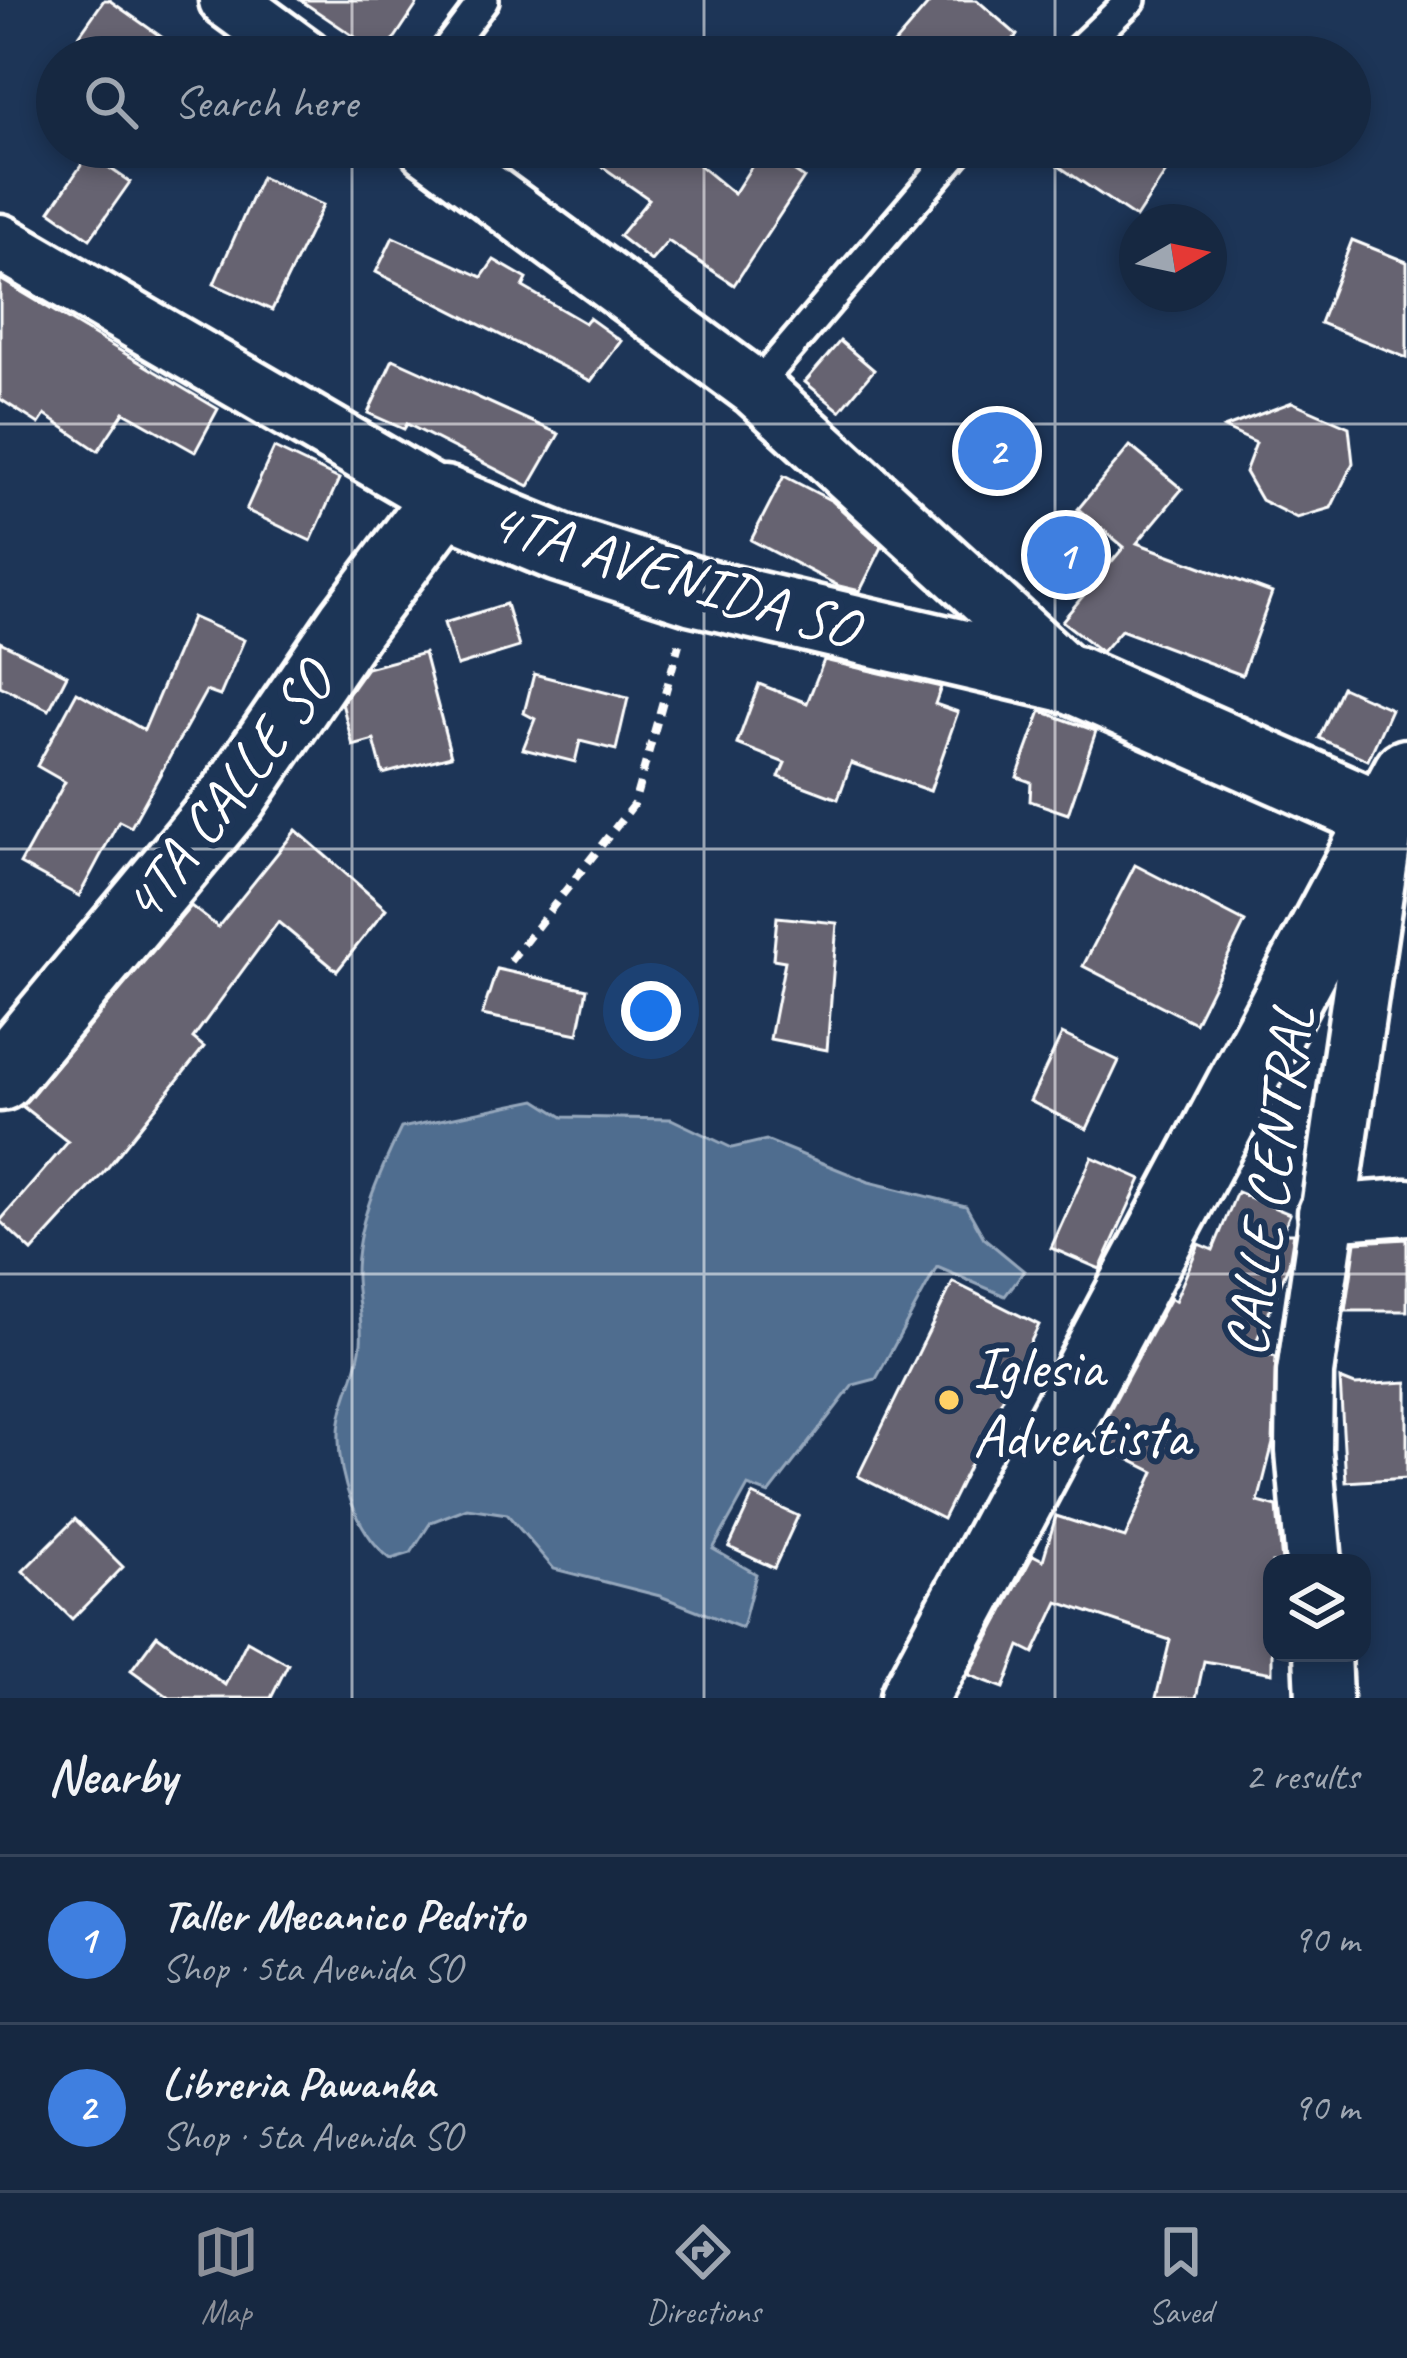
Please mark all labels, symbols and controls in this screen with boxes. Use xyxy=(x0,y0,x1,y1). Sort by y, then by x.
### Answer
search box xyxy=(36,36,1371,168)
icon: search xyxy=(78,69,144,135)
text: Search here xyxy=(174,74,357,131)
north arrow xyxy=(1119,204,1227,312)
pin: 2 xyxy=(958,406,1036,496)
street label: 4TA AVENIDA SO xyxy=(480,482,873,668)
pin: 1 xyxy=(1027,510,1105,600)
street label: 4TA CALLE SO xyxy=(104,642,353,938)
your location xyxy=(621,981,681,1041)
street label: CALLE CENTRAL xyxy=(1207,1000,1331,1361)
place label: Iglesia Adventista xyxy=(973,1329,1194,1474)
marker: Iglesia Adventista xyxy=(936,1387,962,1413)
map controls xyxy=(1263,1554,1371,1662)
button: layers xyxy=(1263,1554,1371,1662)
text: Nearby xyxy=(48,1744,176,1808)
text: 2 results xyxy=(1245,1752,1359,1801)
text: Taller Mecanico Pedrito xyxy=(162,1887,524,1944)
text: 1 xyxy=(78,1915,96,1964)
text: 90 m xyxy=(1293,1915,1359,1964)
text: Shop · 5ta Avenida SO xyxy=(162,1944,462,1993)
text: Libreria Pawanka xyxy=(162,2055,435,2112)
text: 2 xyxy=(78,2083,96,2132)
text: 90 m xyxy=(1293,2083,1359,2132)
text: Shop · 5ta Avenida SO xyxy=(162,2112,462,2161)
tab: Map xyxy=(193,2219,259,2333)
tab: Directions xyxy=(646,2219,761,2333)
tab: Saved xyxy=(1148,2219,1214,2333)

